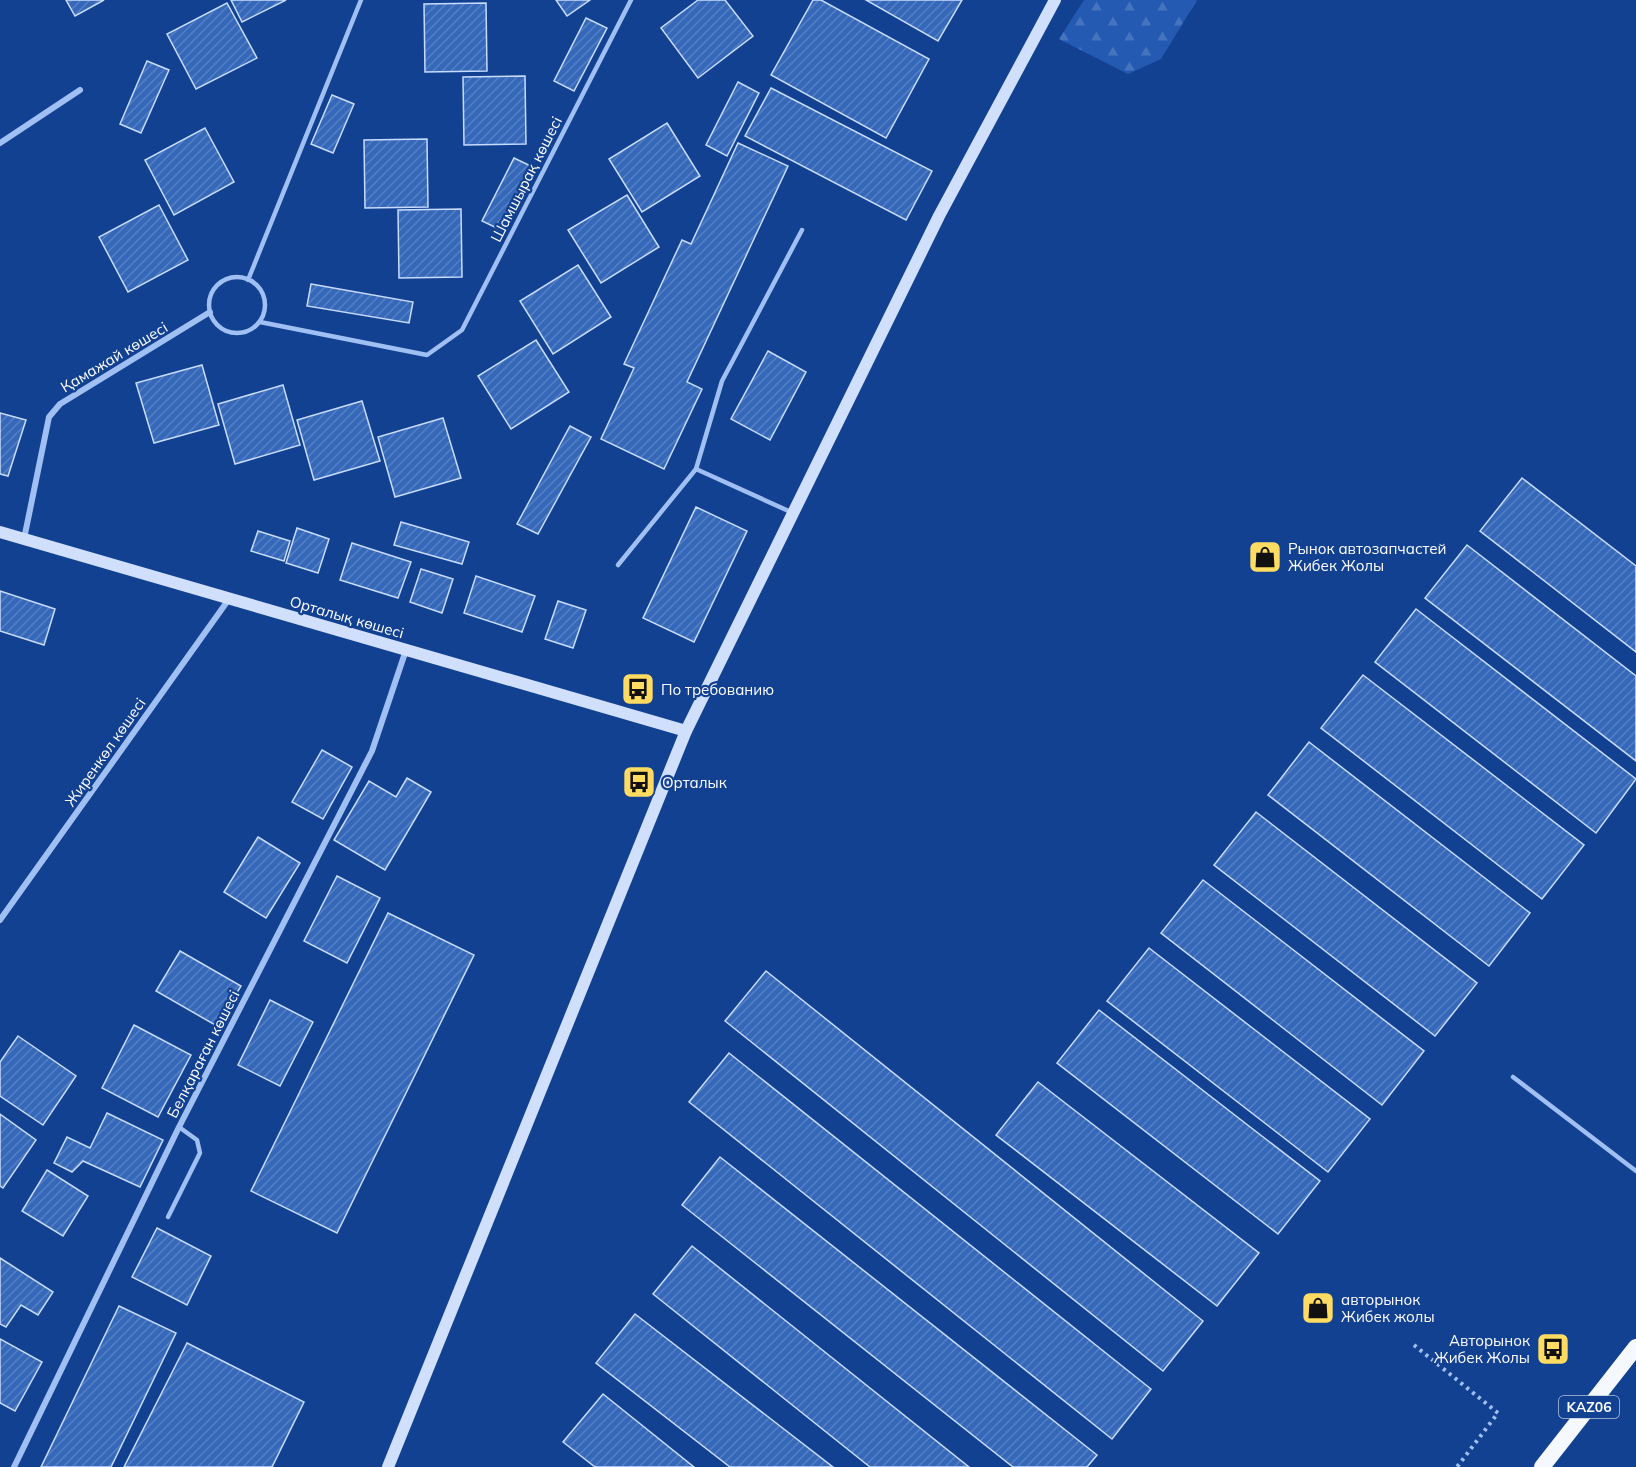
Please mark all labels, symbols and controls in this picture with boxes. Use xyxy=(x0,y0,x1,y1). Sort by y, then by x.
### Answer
street label: Шамшырақ көшесі xyxy=(486,113,566,245)
street label: Қамажай көшесі xyxy=(57,318,171,396)
shop icon: Рынок автозапчастей Жибек Жолы xyxy=(1247,539,1283,575)
place label: Рынок автозапчастей Жибек Жолы xyxy=(1288,539,1447,575)
street label: Орталық көшесі xyxy=(288,592,406,642)
bus stop icon: По требованию xyxy=(620,671,656,707)
place label: По требованию xyxy=(661,680,774,699)
street label: Жиренкөл көшесі xyxy=(60,694,150,810)
bus stop icon: Орталык xyxy=(621,764,657,800)
place label: Орталык xyxy=(662,773,728,792)
street label: Белқараған көшесі xyxy=(162,987,244,1121)
shop icon: авторынок Жибек жолы xyxy=(1300,1290,1336,1326)
place label: авторынок Жибек жолы xyxy=(1341,1290,1435,1326)
place label: Авторынок Жибек Жолы xyxy=(1434,1331,1531,1367)
bus stop icon: Авторынок Жибек Жолы xyxy=(1535,1331,1571,1367)
road number: KАZ06 xyxy=(1559,1396,1619,1418)

